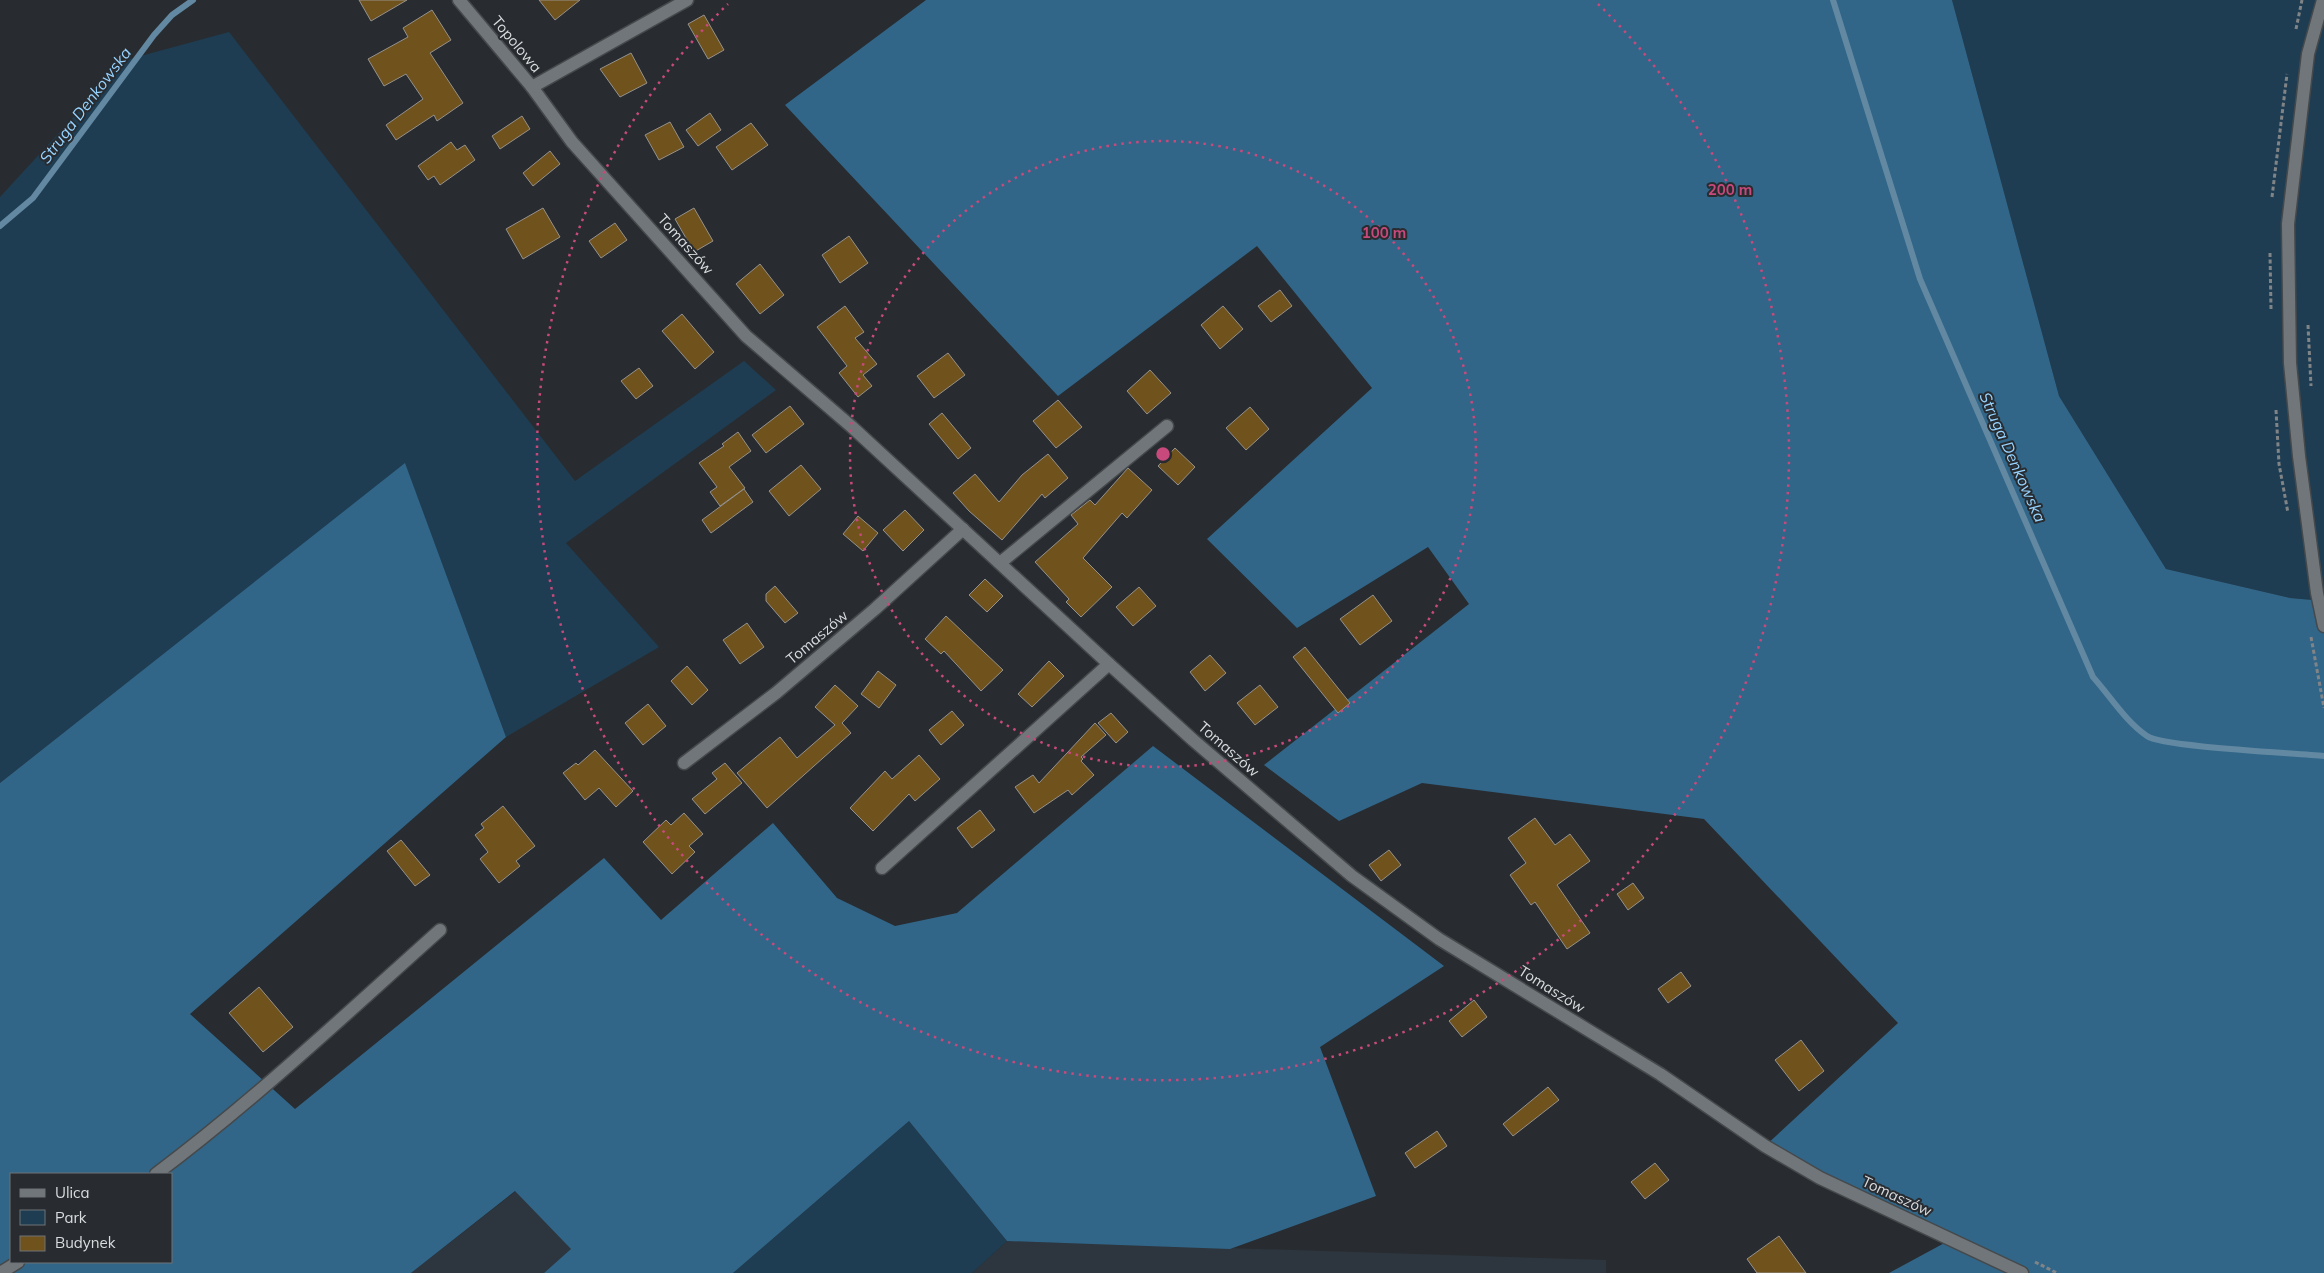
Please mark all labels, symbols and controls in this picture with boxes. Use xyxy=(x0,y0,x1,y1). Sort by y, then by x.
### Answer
street label: Topolowa xyxy=(488,12,546,76)
water label: Struga Denkowska xyxy=(35,43,136,167)
text: 200 m xyxy=(1708,180,1752,199)
street label: Tomaszów xyxy=(654,210,718,278)
text: 100 m xyxy=(1362,223,1406,242)
water label: Struga Denkowska xyxy=(1975,389,2051,526)
centre of rings xyxy=(1154,445,1172,463)
street label: Tomaszów xyxy=(782,606,852,668)
street label: Tomaszów xyxy=(1194,717,1264,781)
street label: Tomaszów xyxy=(1515,961,1589,1017)
street label: Tomaszów xyxy=(1859,1172,1935,1220)
legend xyxy=(10,1173,172,1263)
text: Ulica xyxy=(55,1183,89,1202)
text: Park xyxy=(55,1208,87,1227)
text: Budynek xyxy=(55,1233,116,1252)

